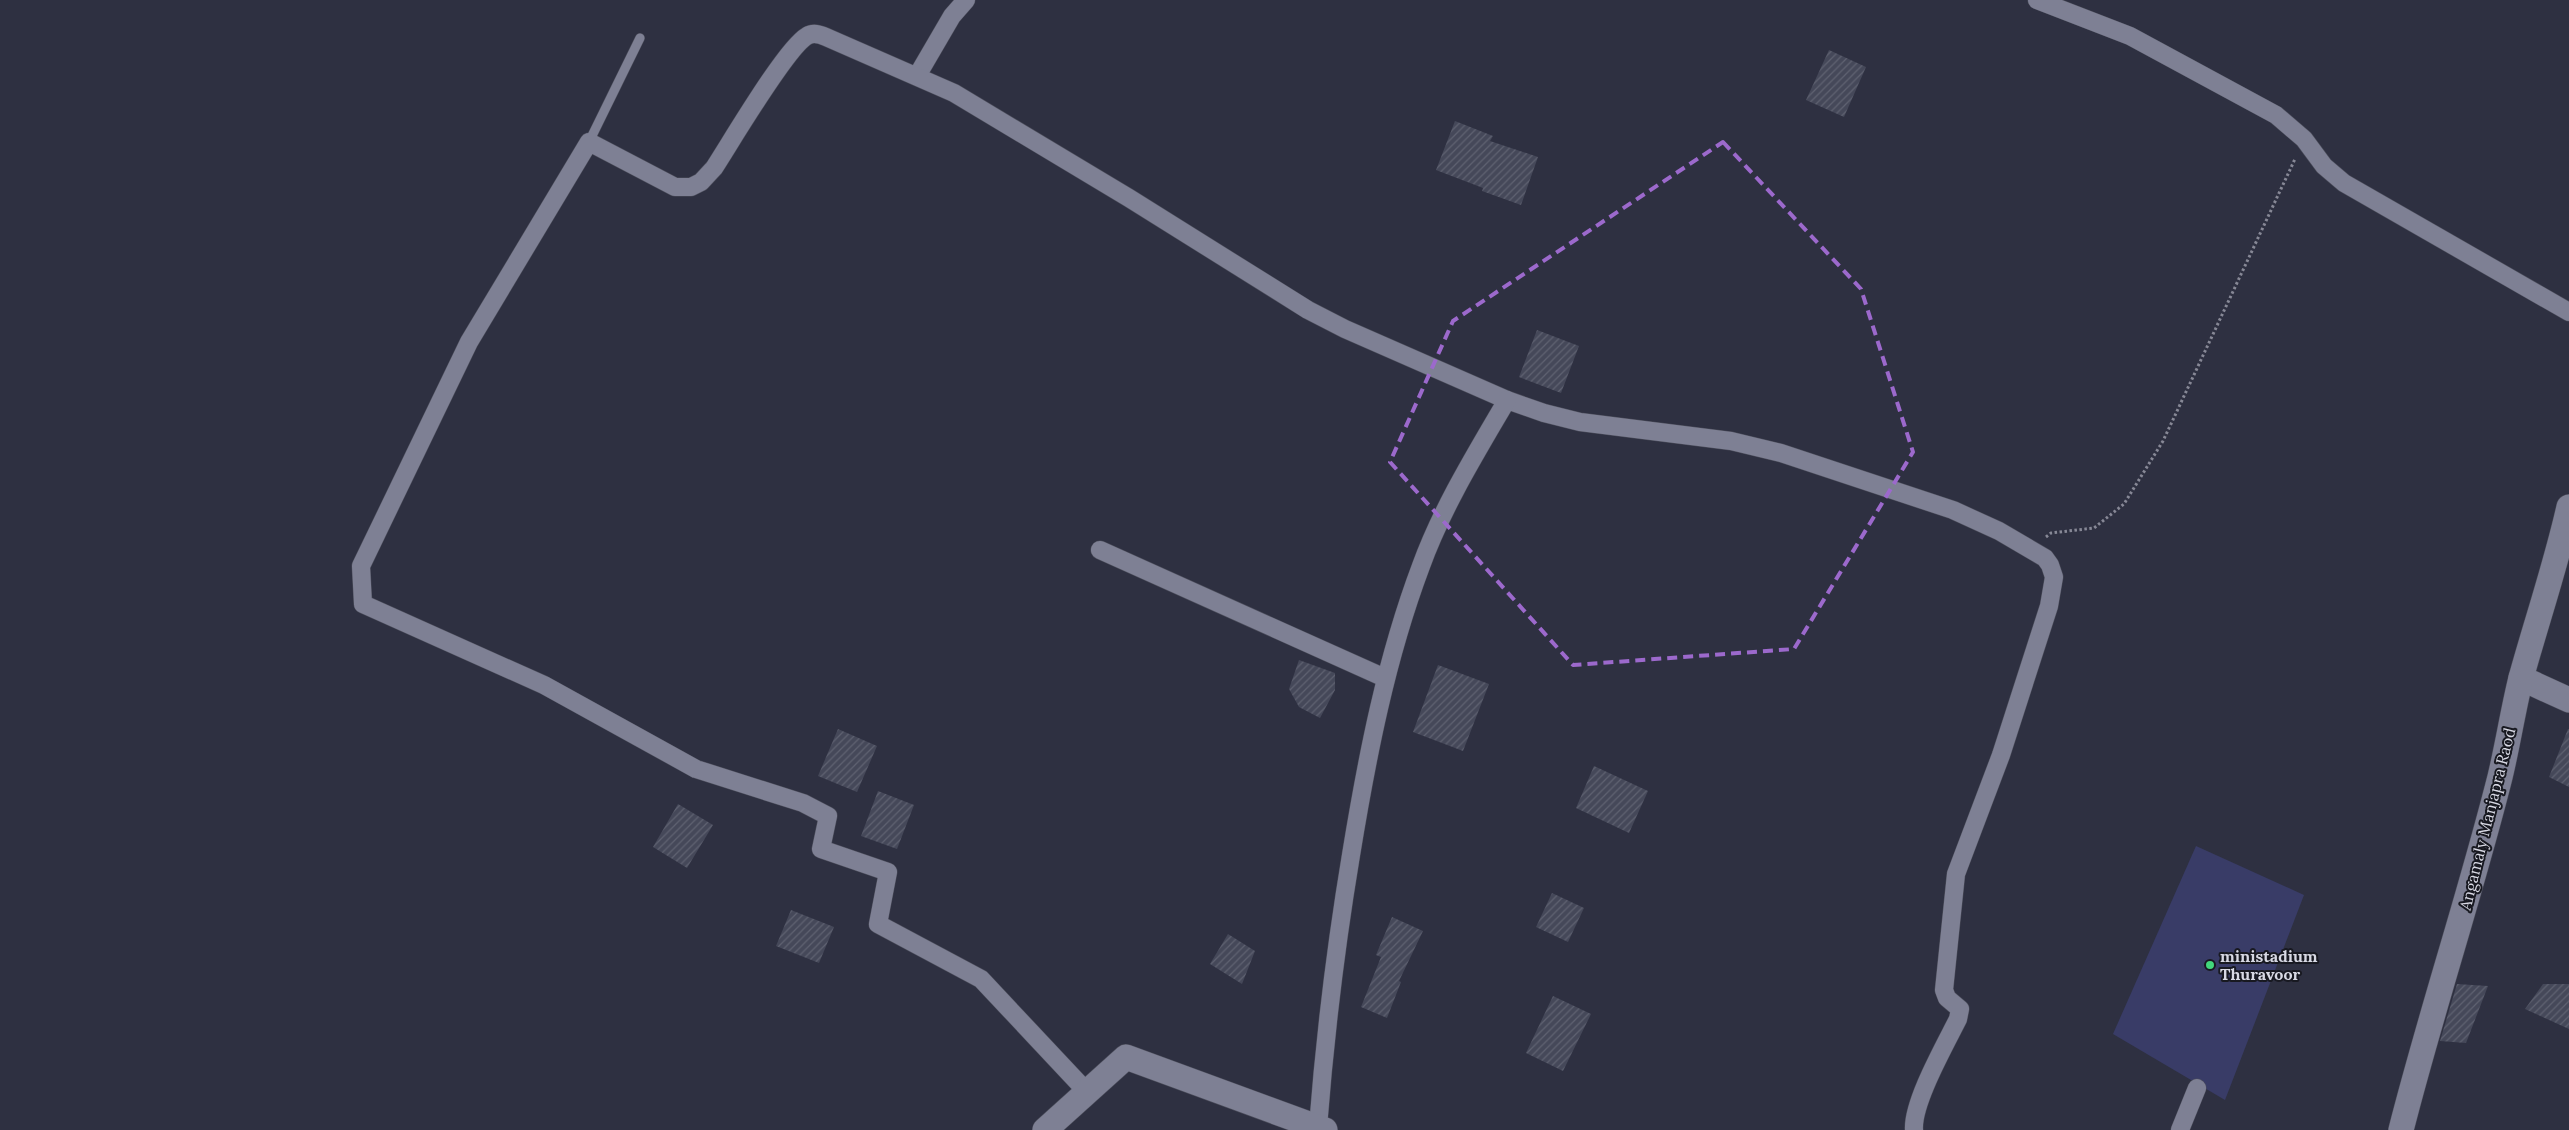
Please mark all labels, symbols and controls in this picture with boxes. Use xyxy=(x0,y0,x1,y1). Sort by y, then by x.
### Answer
street label: Angamaly Manjapra Raod xyxy=(2454,725,2519,913)
place label: ministadium Thuravoor xyxy=(2220,946,2318,984)
marker: ministadium Thuravoor xyxy=(2204,959,2216,971)

